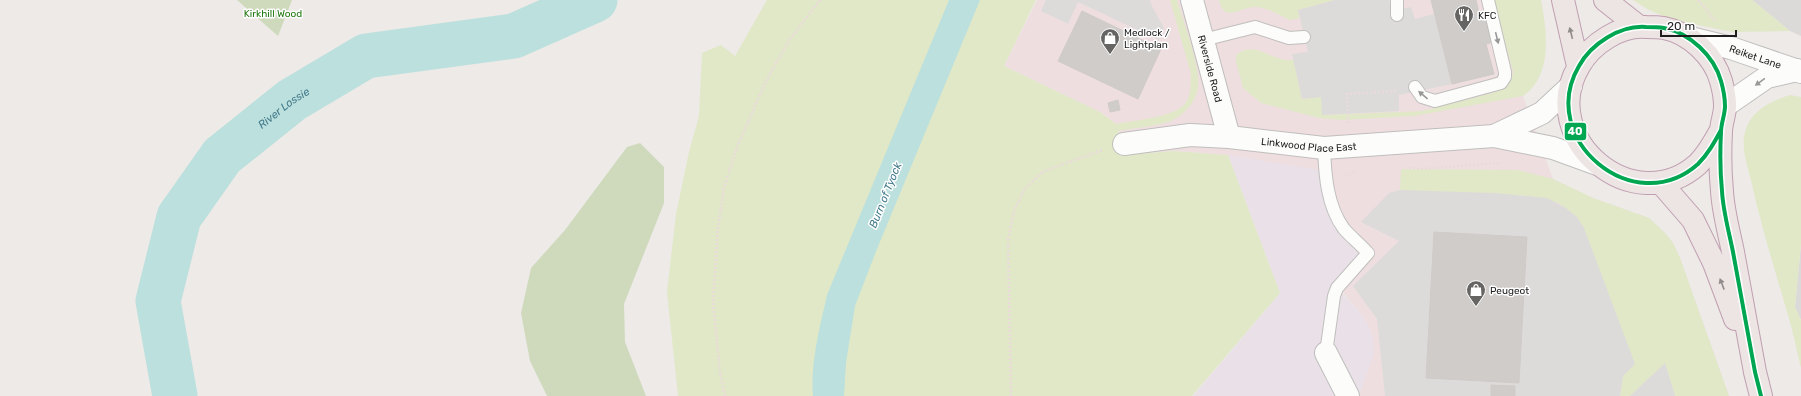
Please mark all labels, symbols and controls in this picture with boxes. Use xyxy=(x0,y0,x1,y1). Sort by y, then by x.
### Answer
restaurant icon: KFC xyxy=(1453,4,1475,32)
park label: Kirkhill Wood xyxy=(244,8,302,20)
place label: KFC xyxy=(1478,10,1497,22)
scale bar xyxy=(1661,12,1736,38)
text: 20 m xyxy=(1667,19,1695,33)
shop icon: Medlock / Lightplan xyxy=(1099,27,1121,55)
place label: Medlock / Lightplan xyxy=(1124,27,1170,51)
one-way arrow xyxy=(1568,27,1574,39)
one-way arrow xyxy=(1494,32,1500,44)
street label: Riverside Road xyxy=(1195,34,1224,104)
street label: Reiket Lane xyxy=(1727,43,1783,72)
one-way arrow xyxy=(1755,78,1765,86)
water label: River Lossie xyxy=(256,85,312,132)
one-way arrow xyxy=(1418,91,1428,100)
line badge: 40 xyxy=(1564,122,1587,141)
text: 40 xyxy=(1568,125,1583,138)
street label: Linkwood Place East xyxy=(1260,136,1357,155)
water label: Burn of Tyock xyxy=(866,160,905,230)
one-way arrow xyxy=(1718,277,1724,289)
shop icon: Peugeot xyxy=(1465,279,1487,307)
place label: Peugeot xyxy=(1490,285,1529,297)

